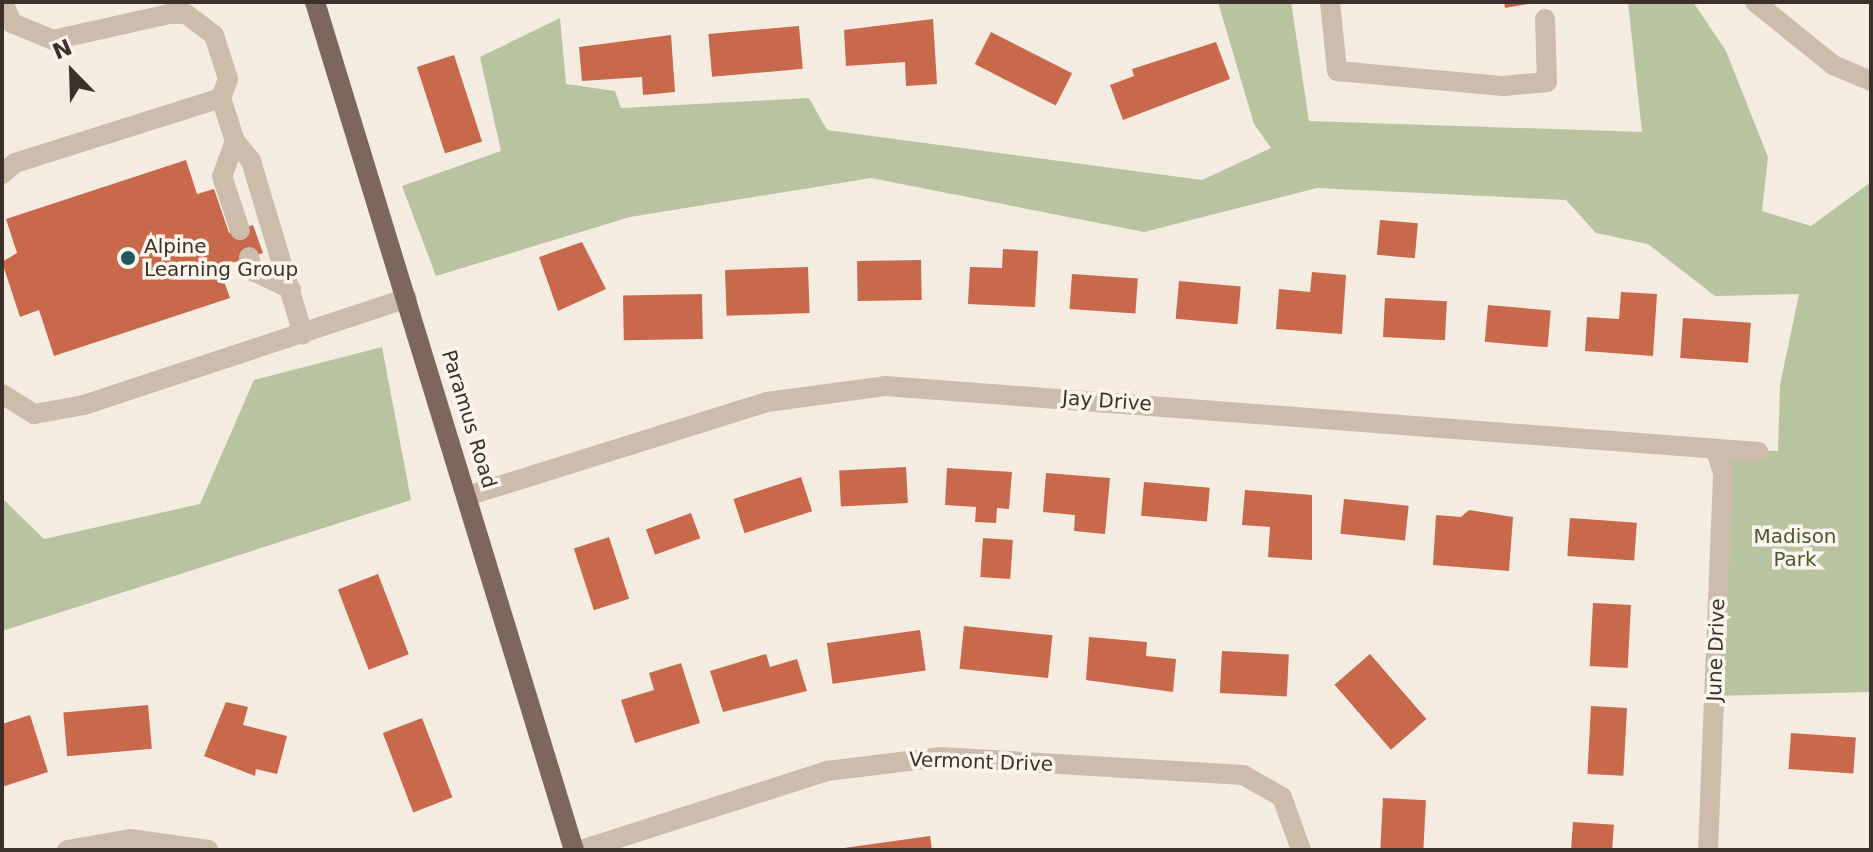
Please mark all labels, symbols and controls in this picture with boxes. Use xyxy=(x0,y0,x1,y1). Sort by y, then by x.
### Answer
north arrow xyxy=(32,32,112,112)
text: N xyxy=(49,34,76,65)
place label: Alpine Learning Group xyxy=(144,234,298,281)
marker: Alpine Learning Group xyxy=(119,249,137,267)
street label: Paramus Road xyxy=(437,347,501,491)
street label: Jay Drive xyxy=(1061,386,1153,416)
park label: Madison Park xyxy=(1753,525,1837,572)
street label: June Drive xyxy=(1702,598,1730,702)
street label: Vermont Drive xyxy=(909,747,1053,777)

